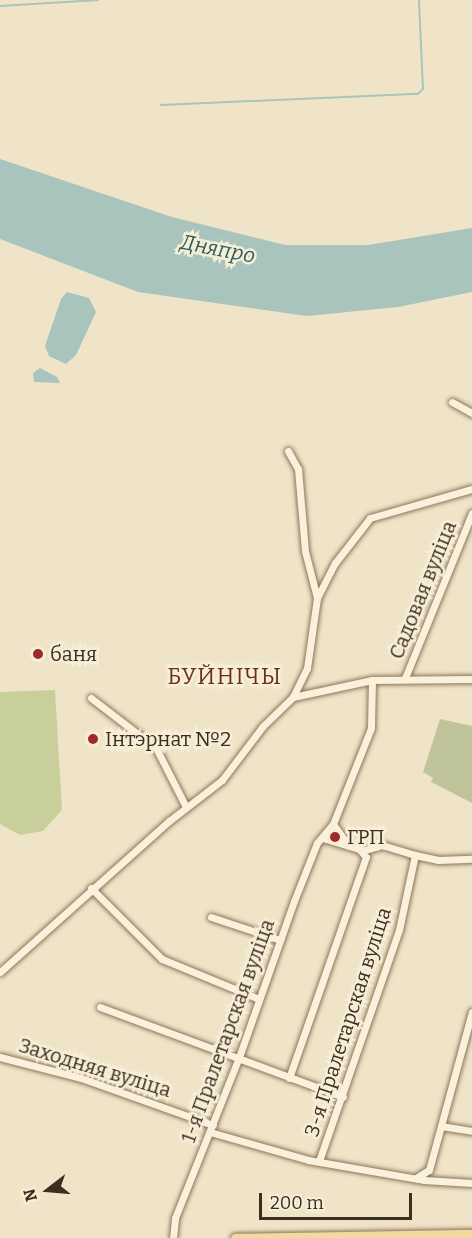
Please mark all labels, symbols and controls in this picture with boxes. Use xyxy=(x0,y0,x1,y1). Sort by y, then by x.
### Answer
water label: Дняпро xyxy=(179,229,257,269)
street label: Садовая вуліца xyxy=(384,517,462,663)
place label: баня xyxy=(50,642,97,666)
marker: баня xyxy=(31,647,45,661)
district label: БУЙНІЧЫ xyxy=(168,664,282,690)
place label: Інтэрнат №2 xyxy=(105,727,231,751)
marker: Інтэрнат №2 xyxy=(86,732,100,746)
place label: ГРП xyxy=(347,825,385,849)
marker: ГРП xyxy=(328,830,342,844)
street label: 3-я Пралетарская вуліца xyxy=(300,904,396,1140)
street label: 1-я Пралетарская вуліца xyxy=(176,916,280,1146)
street label: Заходняя вуліца xyxy=(16,1033,174,1103)
north arrow xyxy=(18,1160,78,1220)
scale bar xyxy=(262,1181,415,1219)
text: N xyxy=(19,1187,41,1204)
text: 200 m xyxy=(270,1192,324,1214)

